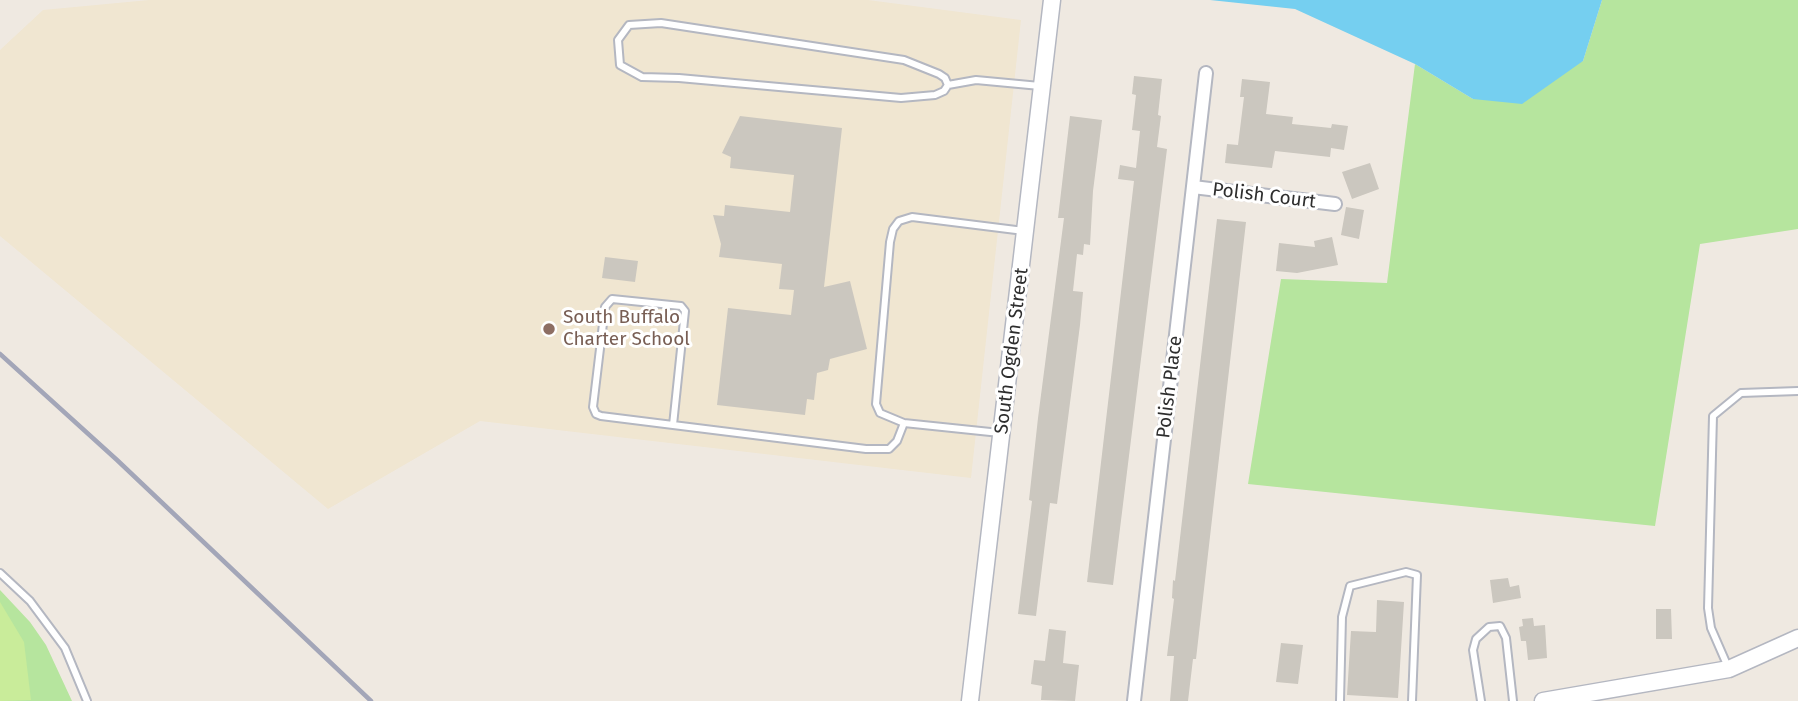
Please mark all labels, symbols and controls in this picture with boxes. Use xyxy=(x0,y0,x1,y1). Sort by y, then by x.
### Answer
street label: Polish Court xyxy=(1211,178,1317,214)
street label: South Ogden Street xyxy=(990,266,1034,436)
place label: South Buffalo Charter School xyxy=(563,307,690,351)
marker: South Buffalo Charter School xyxy=(541,321,557,337)
street label: Polish Place xyxy=(1152,334,1188,440)

